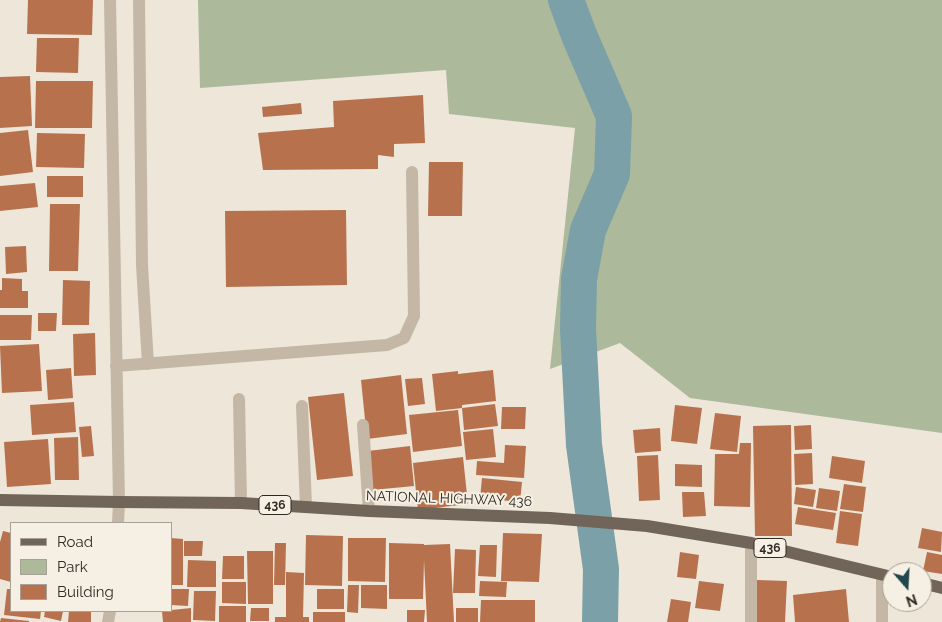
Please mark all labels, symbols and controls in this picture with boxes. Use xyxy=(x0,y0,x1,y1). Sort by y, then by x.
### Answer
street label: NATIONAL HIGHWAY 436 xyxy=(366,488,532,510)
road number: 436 xyxy=(259,496,291,514)
legend xyxy=(10,522,172,612)
text: Road xyxy=(57,533,93,551)
road number: 436 xyxy=(754,538,786,558)
text: Park xyxy=(57,558,88,576)
north arrow xyxy=(882,562,932,612)
text: Building xyxy=(57,583,114,601)
text: N xyxy=(904,591,919,610)

